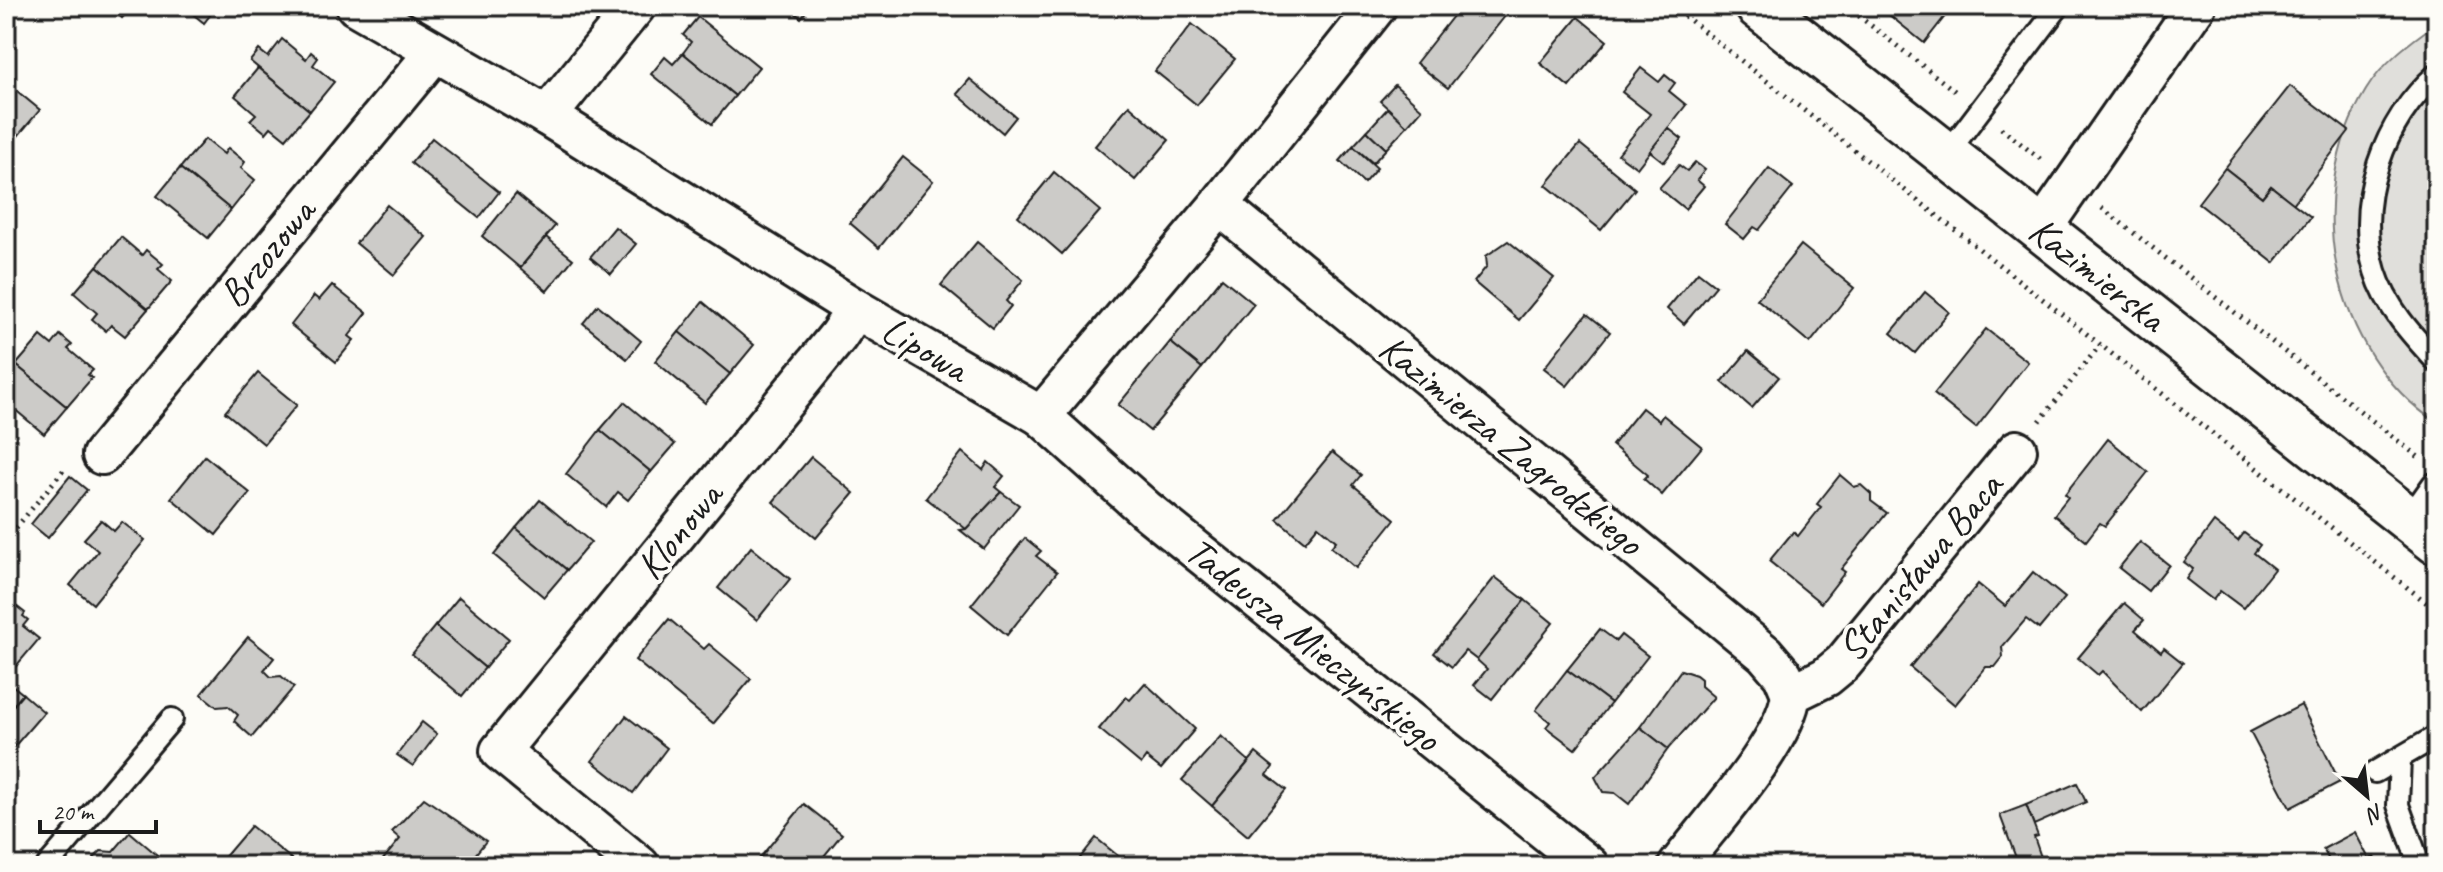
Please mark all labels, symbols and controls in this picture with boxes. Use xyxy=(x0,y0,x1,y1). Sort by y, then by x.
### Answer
street label: Brzozowa xyxy=(208,186,328,318)
street label: Kazimierska xyxy=(2019,205,2178,345)
street label: Lipowa xyxy=(873,305,980,395)
street label: Kazimierza Zagrodzkiego xyxy=(1369,323,1655,568)
street label: Stanisława Baca xyxy=(1827,460,2015,672)
street label: Klonowa xyxy=(625,470,735,590)
street label: Tadeusza Mieczyńskiego xyxy=(1175,526,1452,763)
north arrow xyxy=(2327,756,2407,836)
scale bar xyxy=(40,784,156,834)
text: 20 m xyxy=(52,797,95,827)
text: N xyxy=(2360,797,2389,830)

